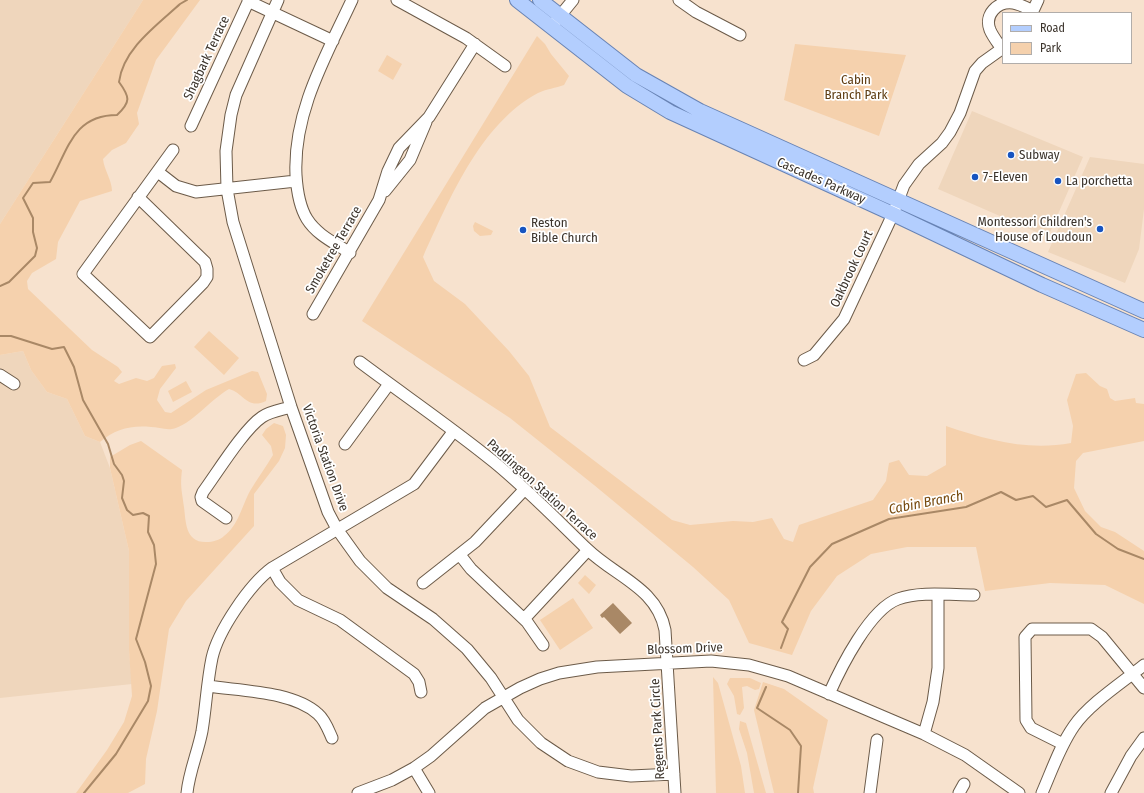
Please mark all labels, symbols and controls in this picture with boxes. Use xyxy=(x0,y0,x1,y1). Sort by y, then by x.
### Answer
legend xyxy=(1002,12,1132,64)
street label: Shagbark Terrace xyxy=(181,13,233,103)
text: Road xyxy=(1040,21,1065,35)
text: Park xyxy=(1040,41,1061,55)
park label: Cabin Branch Park xyxy=(824,72,888,103)
place label: Subway xyxy=(1019,147,1059,163)
marker: Subway xyxy=(1006,150,1016,160)
street label: Cascades Parkway xyxy=(774,154,868,208)
place label: 7-Eleven xyxy=(983,169,1028,185)
marker: 7-Eleven xyxy=(970,172,980,182)
place label: La porchetta xyxy=(1066,173,1133,189)
marker: La porchetta xyxy=(1053,176,1063,186)
street label: Smoketree Terrace xyxy=(303,203,365,297)
place label: Montessori Children's House of Loudoun xyxy=(978,214,1092,245)
place label: Reston Bible Church xyxy=(531,215,598,246)
marker: Montessori Children's House of Loudoun xyxy=(1095,224,1105,234)
marker: Reston Bible Church xyxy=(518,225,528,235)
street label: Oakbrook Court xyxy=(827,228,877,310)
street label: Victoria Station Drive xyxy=(298,403,352,513)
street label: Paddington Station Terrace xyxy=(484,436,600,544)
water label: Cabin Branch xyxy=(887,488,965,518)
street label: Blossom Drive xyxy=(647,640,723,658)
street label: Regents Park Circle xyxy=(648,678,668,780)

